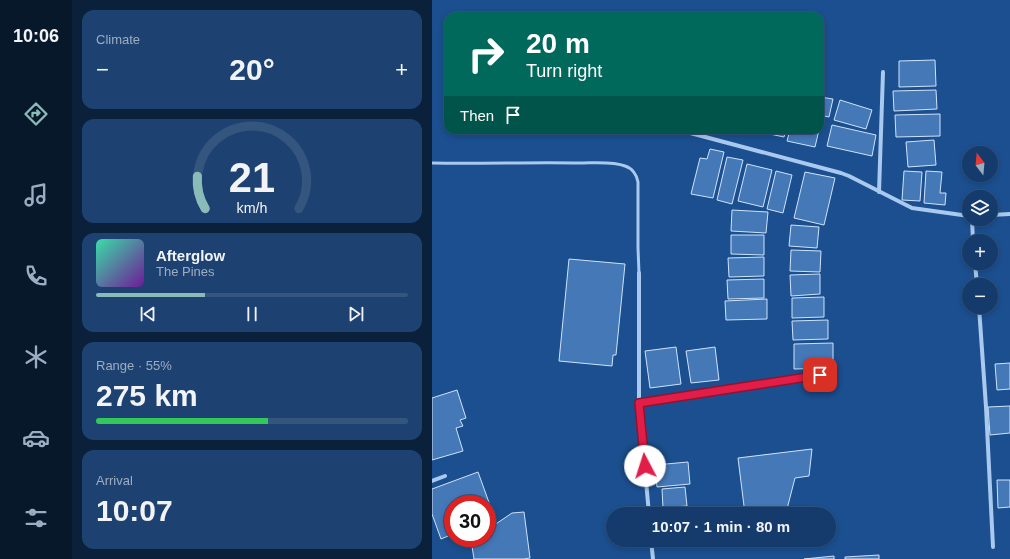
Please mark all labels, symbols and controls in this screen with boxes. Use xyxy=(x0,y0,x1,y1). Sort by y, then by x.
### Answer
text: 10:06 xyxy=(13,26,59,46)
icon: right xyxy=(460,28,512,80)
text: 20 m xyxy=(526,28,590,59)
text: Climate xyxy=(96,32,140,47)
text: 20° xyxy=(229,53,275,86)
text: − xyxy=(96,57,109,82)
text: + xyxy=(395,57,408,82)
text: Turn right xyxy=(526,61,602,81)
icon: directions xyxy=(22,100,50,128)
icon: arrive xyxy=(502,104,524,126)
text: Then xyxy=(460,107,494,124)
north arrow xyxy=(962,146,998,182)
map controls xyxy=(962,146,998,314)
text: 21 xyxy=(229,154,275,201)
icon: music xyxy=(22,181,50,209)
button: layers xyxy=(962,190,998,226)
text: km/h xyxy=(237,199,268,215)
button: + xyxy=(962,234,998,270)
text: Afterglow xyxy=(156,247,225,264)
icon: phone xyxy=(22,262,50,290)
text: The Pines xyxy=(156,264,215,279)
button: − xyxy=(962,278,998,314)
icon: previous xyxy=(137,303,159,325)
icon: pause xyxy=(241,303,263,325)
icon: next xyxy=(345,303,367,325)
icon: climate xyxy=(22,343,50,371)
text: Range · 55% xyxy=(96,358,172,373)
pin xyxy=(803,358,837,392)
icon: arrive xyxy=(809,364,831,386)
text: 275 km xyxy=(96,379,198,412)
icon: car xyxy=(22,424,50,452)
position arrow xyxy=(624,445,666,487)
text: Arrival xyxy=(96,473,133,488)
text: 10:07 xyxy=(96,494,173,527)
speed limit sign: 30 xyxy=(444,495,496,547)
icon: filters xyxy=(22,504,50,532)
text: 10:07 · 1 min · 80 m xyxy=(652,518,790,535)

